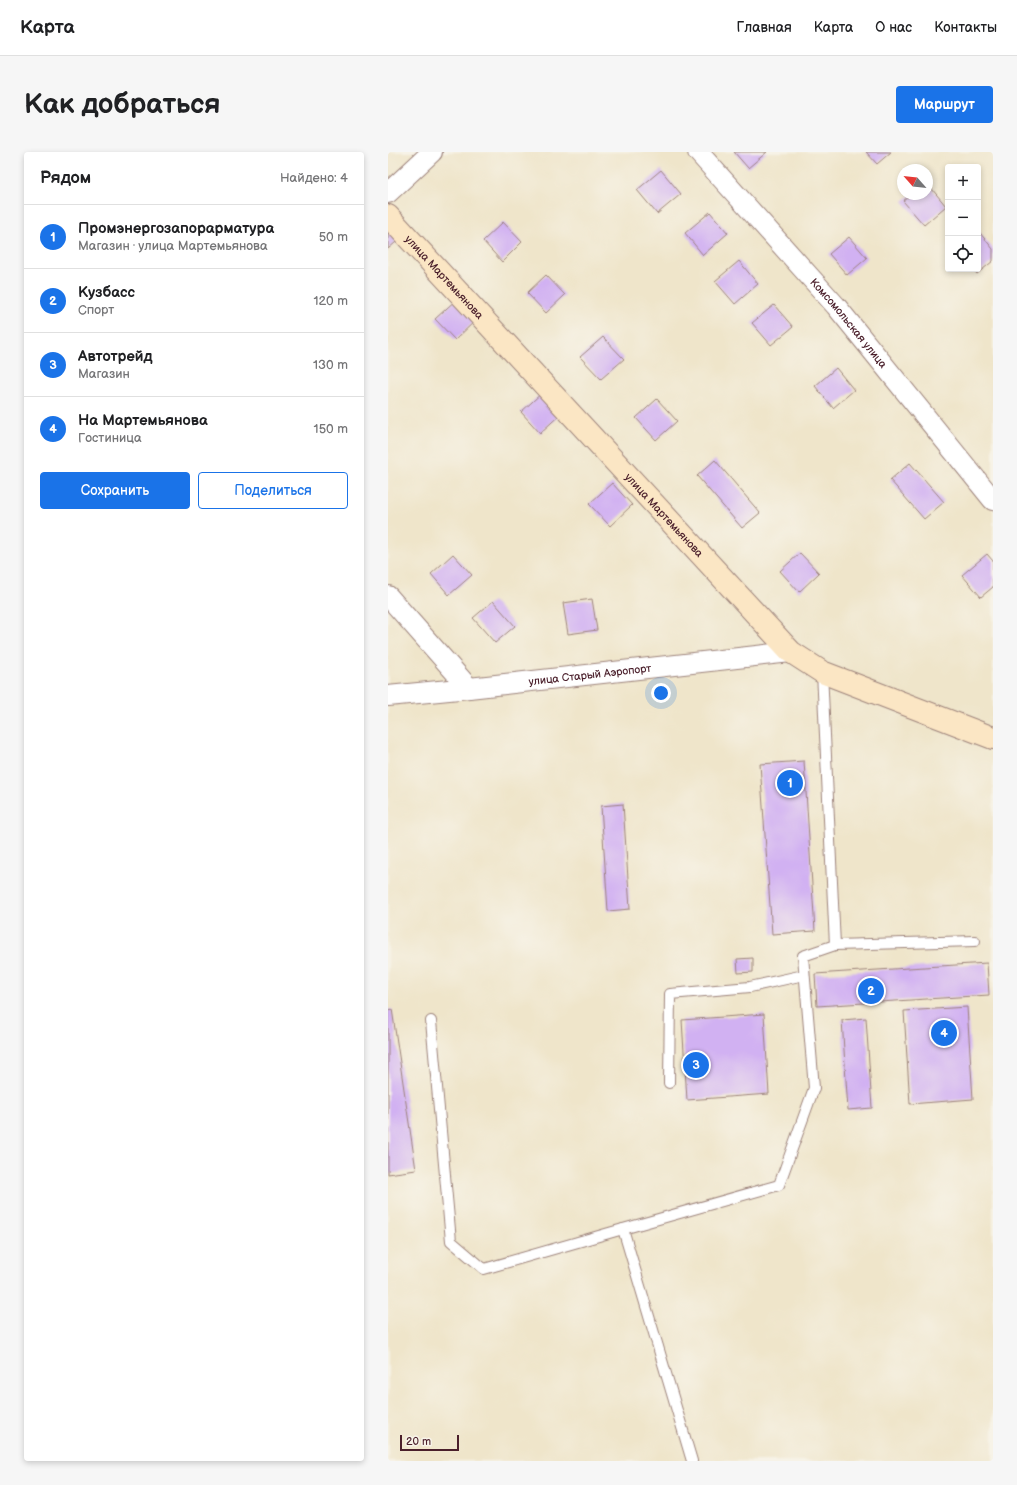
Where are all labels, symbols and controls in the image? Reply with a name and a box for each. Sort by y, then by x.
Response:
text: Карта [20,16,74,39]
text: Главная [737,19,792,36]
text: Карта [814,19,853,36]
text: О нас [875,19,912,36]
text: Контакты [934,19,997,36]
button: Маршрут [896,86,993,123]
text: Как добраться [24,88,221,121]
north arrow [897,164,933,200]
map controls [945,164,981,272]
button: + [945,164,981,200]
text: Рядом [40,168,91,188]
text: Найдено: 4 [280,170,348,186]
button: − [945,200,981,236]
text: Промэнергозапорарматура [78,219,274,238]
text: 1 [50,229,56,245]
text: 50 m [319,229,348,245]
street label: улица Мартемьянова [402,233,486,322]
button: locate [945,236,981,272]
text: Магазин · улица Мартемьянова [78,238,268,254]
street label: Комсомольская улица [807,276,890,371]
text: Кузбасс [78,283,135,302]
text: 2 [49,293,57,309]
text: 120 m [313,293,348,309]
text: Спорт [78,302,114,318]
text: Автотрейд [78,347,152,366]
text: 3 [49,357,57,373]
text: 130 m [313,357,348,373]
text: Магазин [78,366,130,382]
text: На Мартемьянова [78,411,208,430]
text: 4 [49,421,57,437]
text: 150 m [314,421,348,437]
text: Гостиница [78,430,142,446]
street label: улица Мартемьянова [622,471,706,560]
button: Сохранить [40,472,190,509]
button: Поделиться [198,472,348,509]
street label: улица Старый Аэропорт [528,662,652,688]
your location [651,683,671,703]
pin: 1 [777,768,803,798]
pin: 2 [858,976,884,1006]
pin: 4 [931,1018,957,1048]
pin: 3 [683,1050,709,1080]
scale bar [400,1433,459,1452]
text: 20 m [406,1435,431,1448]

